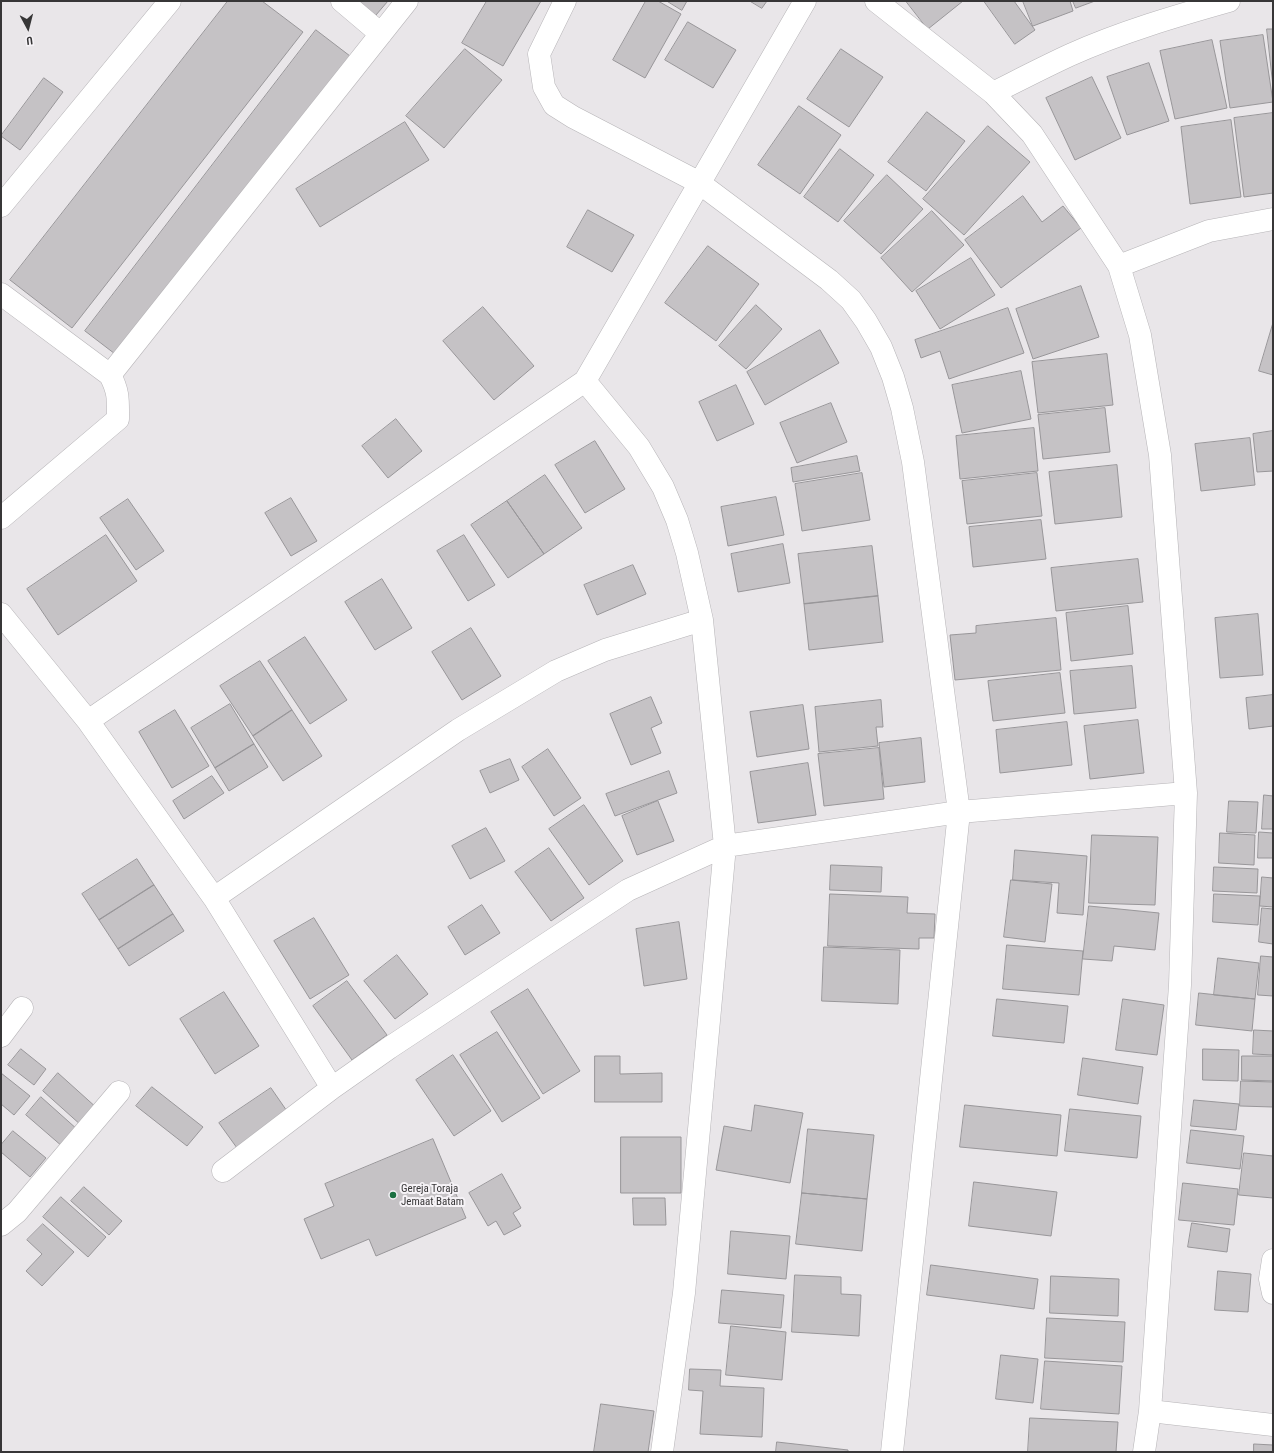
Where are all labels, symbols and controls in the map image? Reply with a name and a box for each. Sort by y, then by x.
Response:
north arrow [8,8,48,48]
text: U [26,34,33,47]
place label: Gereja Toraja Jemaat Batam [401,1182,464,1208]
marker: Gereja Toraja Jemaat Batam [388,1190,398,1200]

